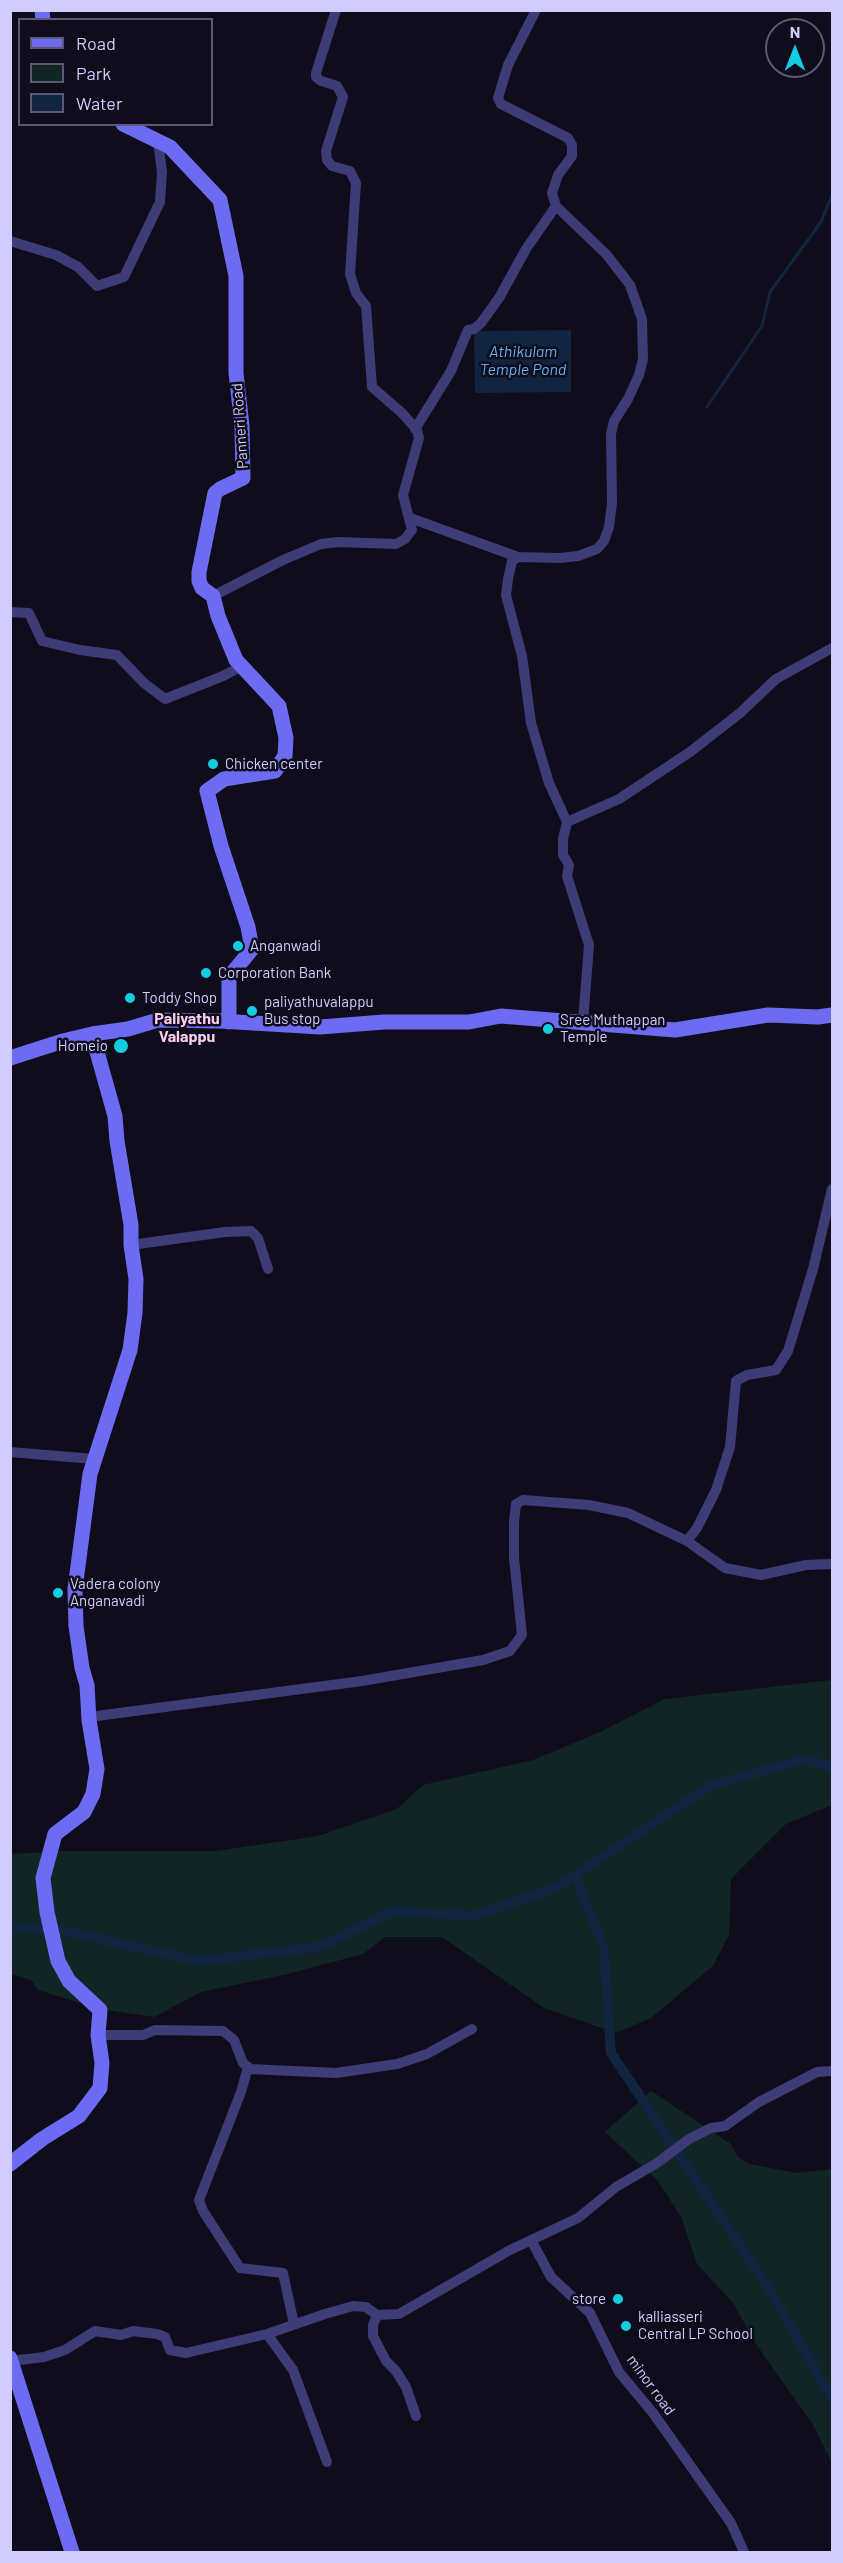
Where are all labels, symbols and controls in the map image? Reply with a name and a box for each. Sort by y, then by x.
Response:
legend [18,18,213,126]
north arrow [765,18,825,78]
text: N [790,22,800,41]
text: Road [76,32,116,54]
text: Park [76,62,111,84]
text: Water [76,92,123,114]
water label: Athikulam Temple Pond [480,342,566,380]
street label: Panneri Road [228,382,252,470]
place label: Chicken center [225,755,323,773]
marker: Chicken center [206,757,220,771]
place label: Anganwadi [250,937,321,955]
marker: Anganwadi [231,939,245,953]
place label: Corporation Bank [218,964,331,982]
marker: Corporation Bank [199,966,213,980]
place label: Toddy Shop [142,989,217,1007]
marker: Toddy Shop [123,991,137,1005]
place label: paliyathuvalappu Bus stop [264,993,373,1028]
marker: paliyathuvalappu Bus stop [245,1004,259,1018]
district label: Paliyathu Valappu [154,1009,220,1047]
place label: Sree Muthappan Temple [560,1011,665,1046]
marker: Sree Muthappan Temple [541,1022,555,1036]
place label: Homeio [58,1037,108,1055]
marker: Homeio [112,1037,130,1055]
place label: Vadera colony Anganavadi [70,1575,160,1610]
marker: Vadera colony Anganavadi [51,1586,65,1600]
place label: store [572,2290,606,2308]
marker: store [611,2292,625,2306]
place label: kalliasseri Central LP School [638,2308,753,2343]
marker: kalliasseri Central LP School [619,2319,633,2333]
street label: minor road [623,2351,679,2419]

